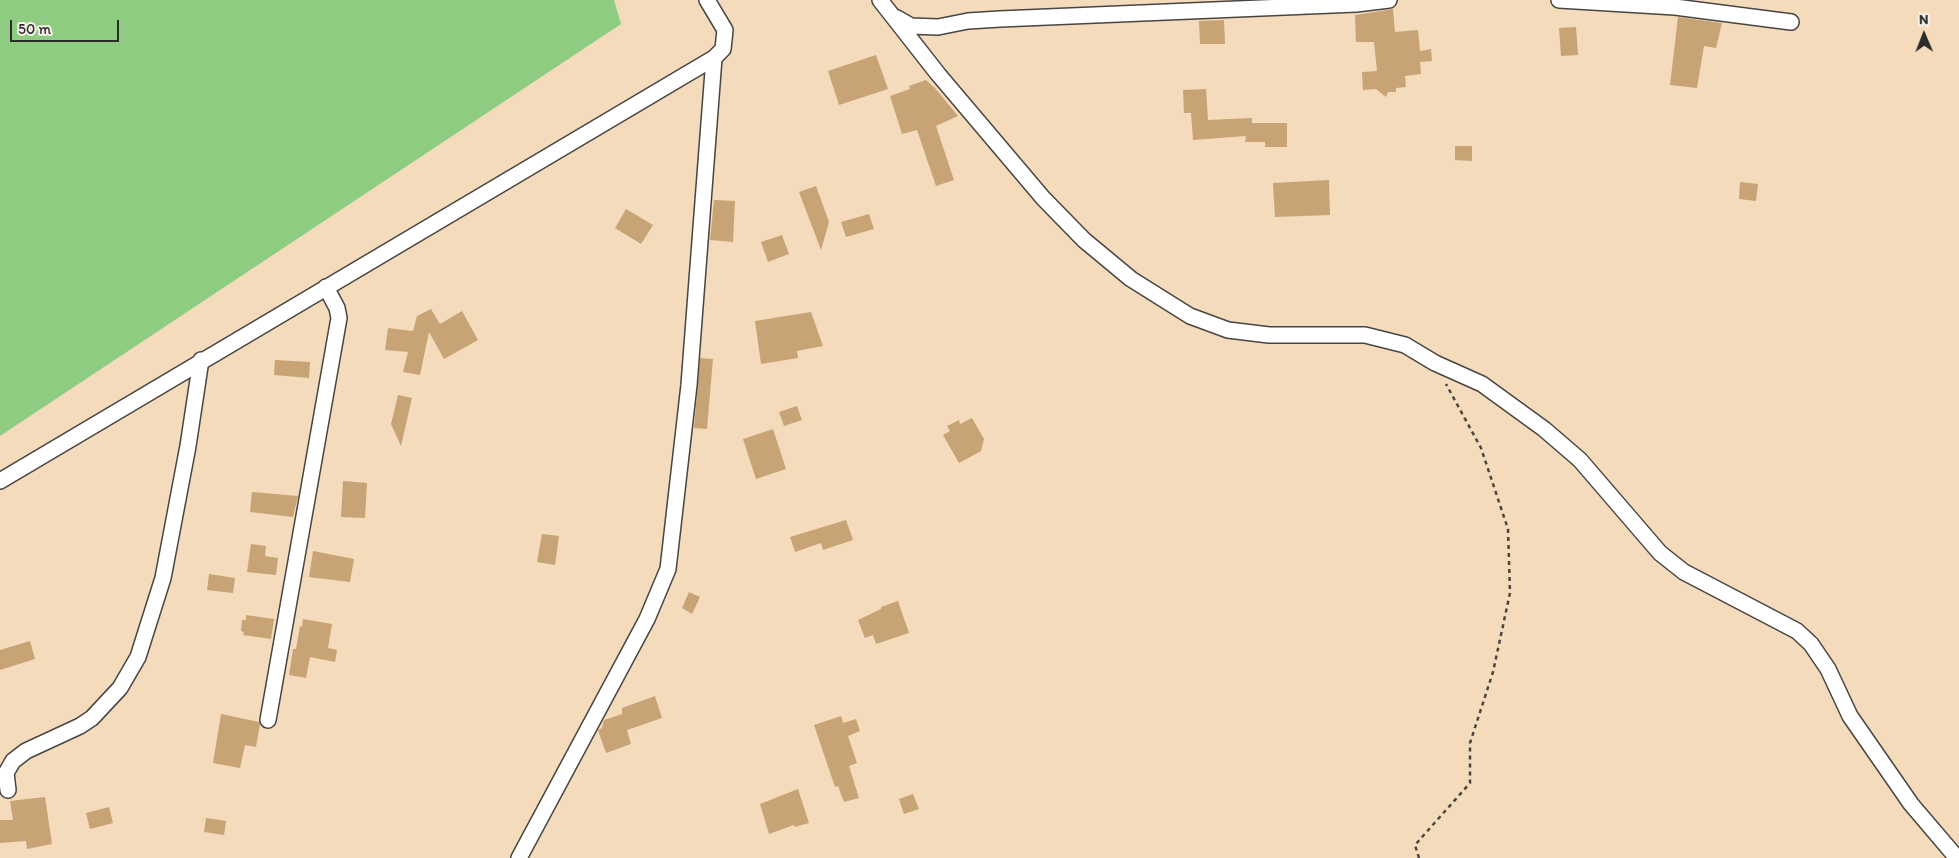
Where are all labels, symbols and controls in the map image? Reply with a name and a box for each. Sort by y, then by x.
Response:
scale bar [12,10,121,42]
north arrow [1899,10,1949,60]
text: N [1919,11,1929,28]
text: 50 m [18,20,51,38]

